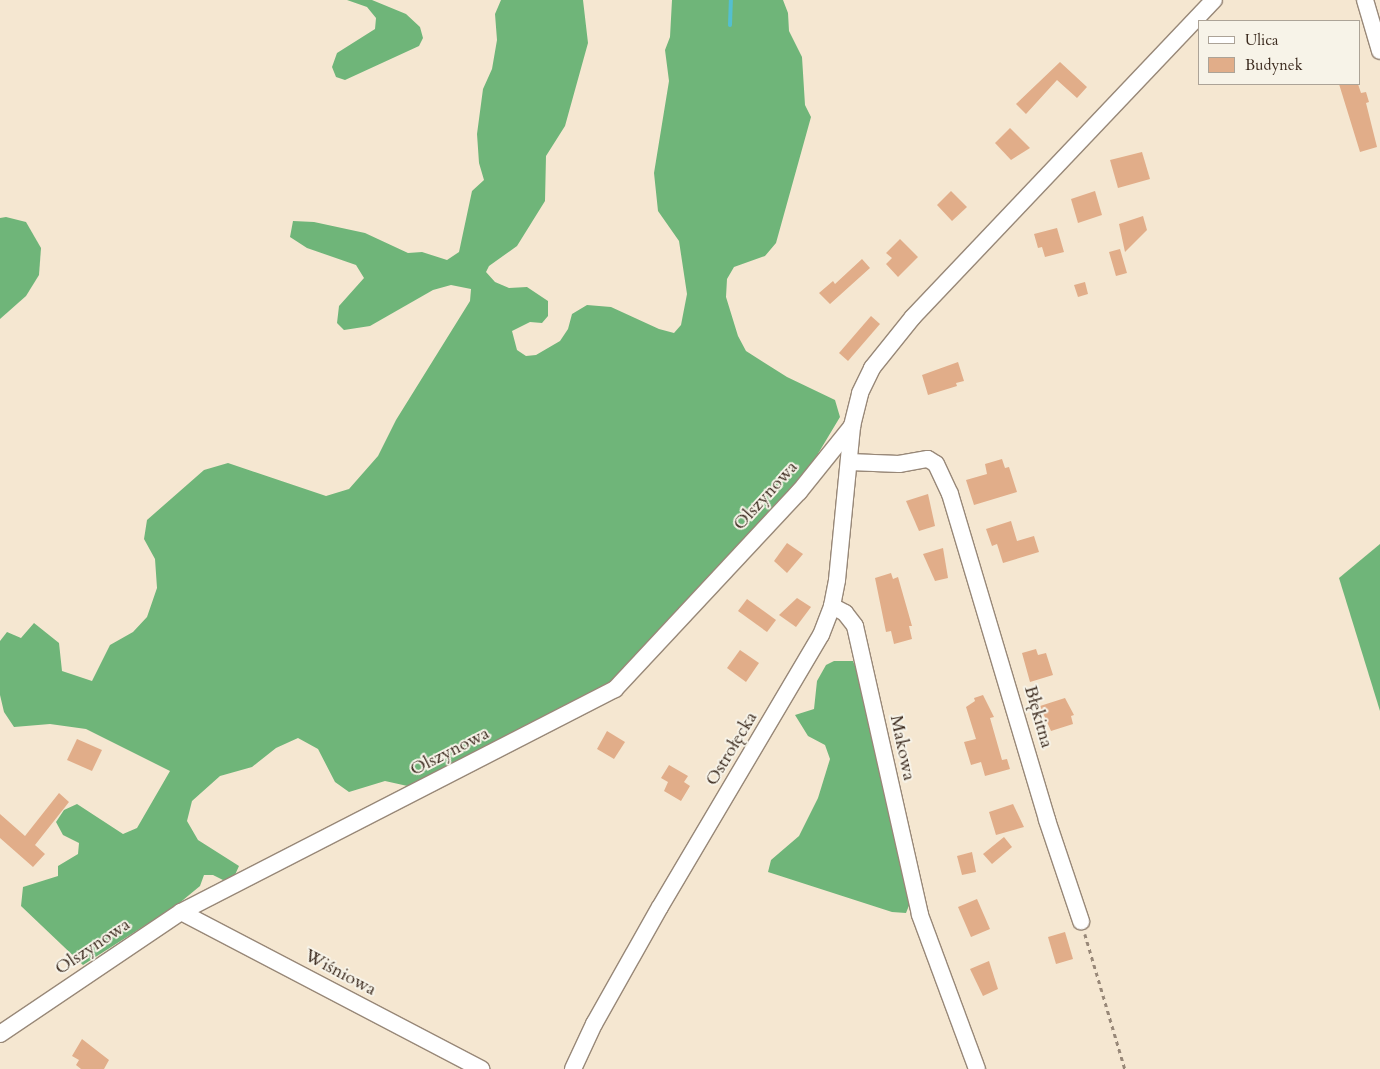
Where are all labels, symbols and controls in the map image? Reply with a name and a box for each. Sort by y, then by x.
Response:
legend [1198,20,1360,85]
text: Ulica [1245,30,1279,50]
text: Budynek [1245,55,1303,75]
street label: Olszynowa [729,457,803,535]
street label: Błękitna [1019,683,1057,751]
street label: Ostrołęcka [702,708,762,790]
street label: Makowa [885,713,919,783]
street label: Olszynowa [407,723,493,781]
street label: Olszynowa [51,914,135,980]
street label: Wiśniowa [300,945,380,1001]

